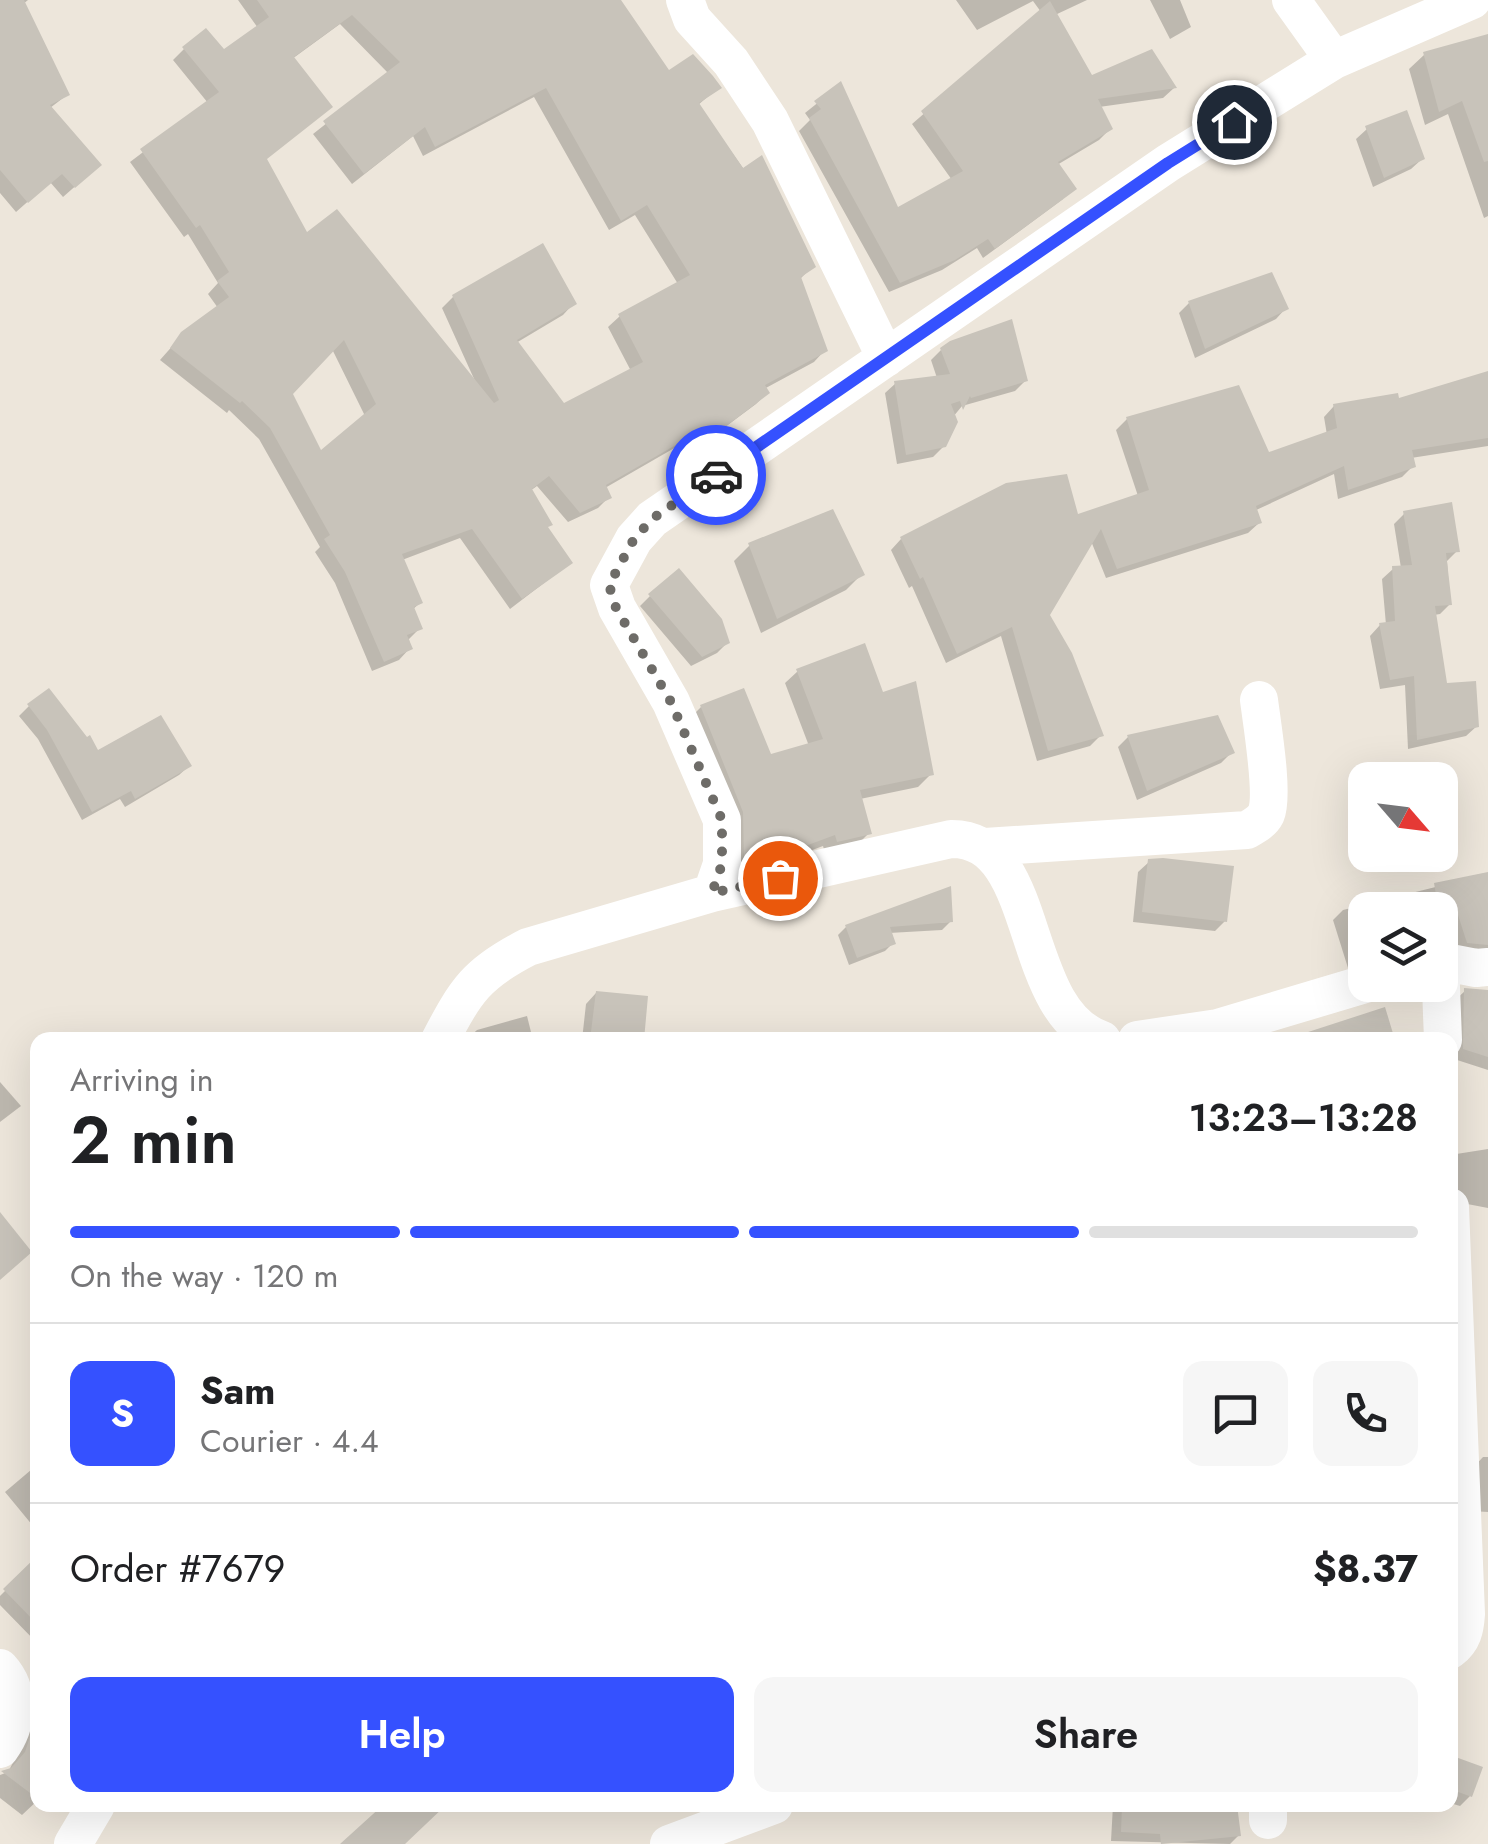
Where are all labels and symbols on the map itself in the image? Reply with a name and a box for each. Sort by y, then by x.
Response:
pin [1192,80,1277,165]
courier [666,425,766,525]
north arrow [1348,762,1458,872]
pin [738,836,823,921]

